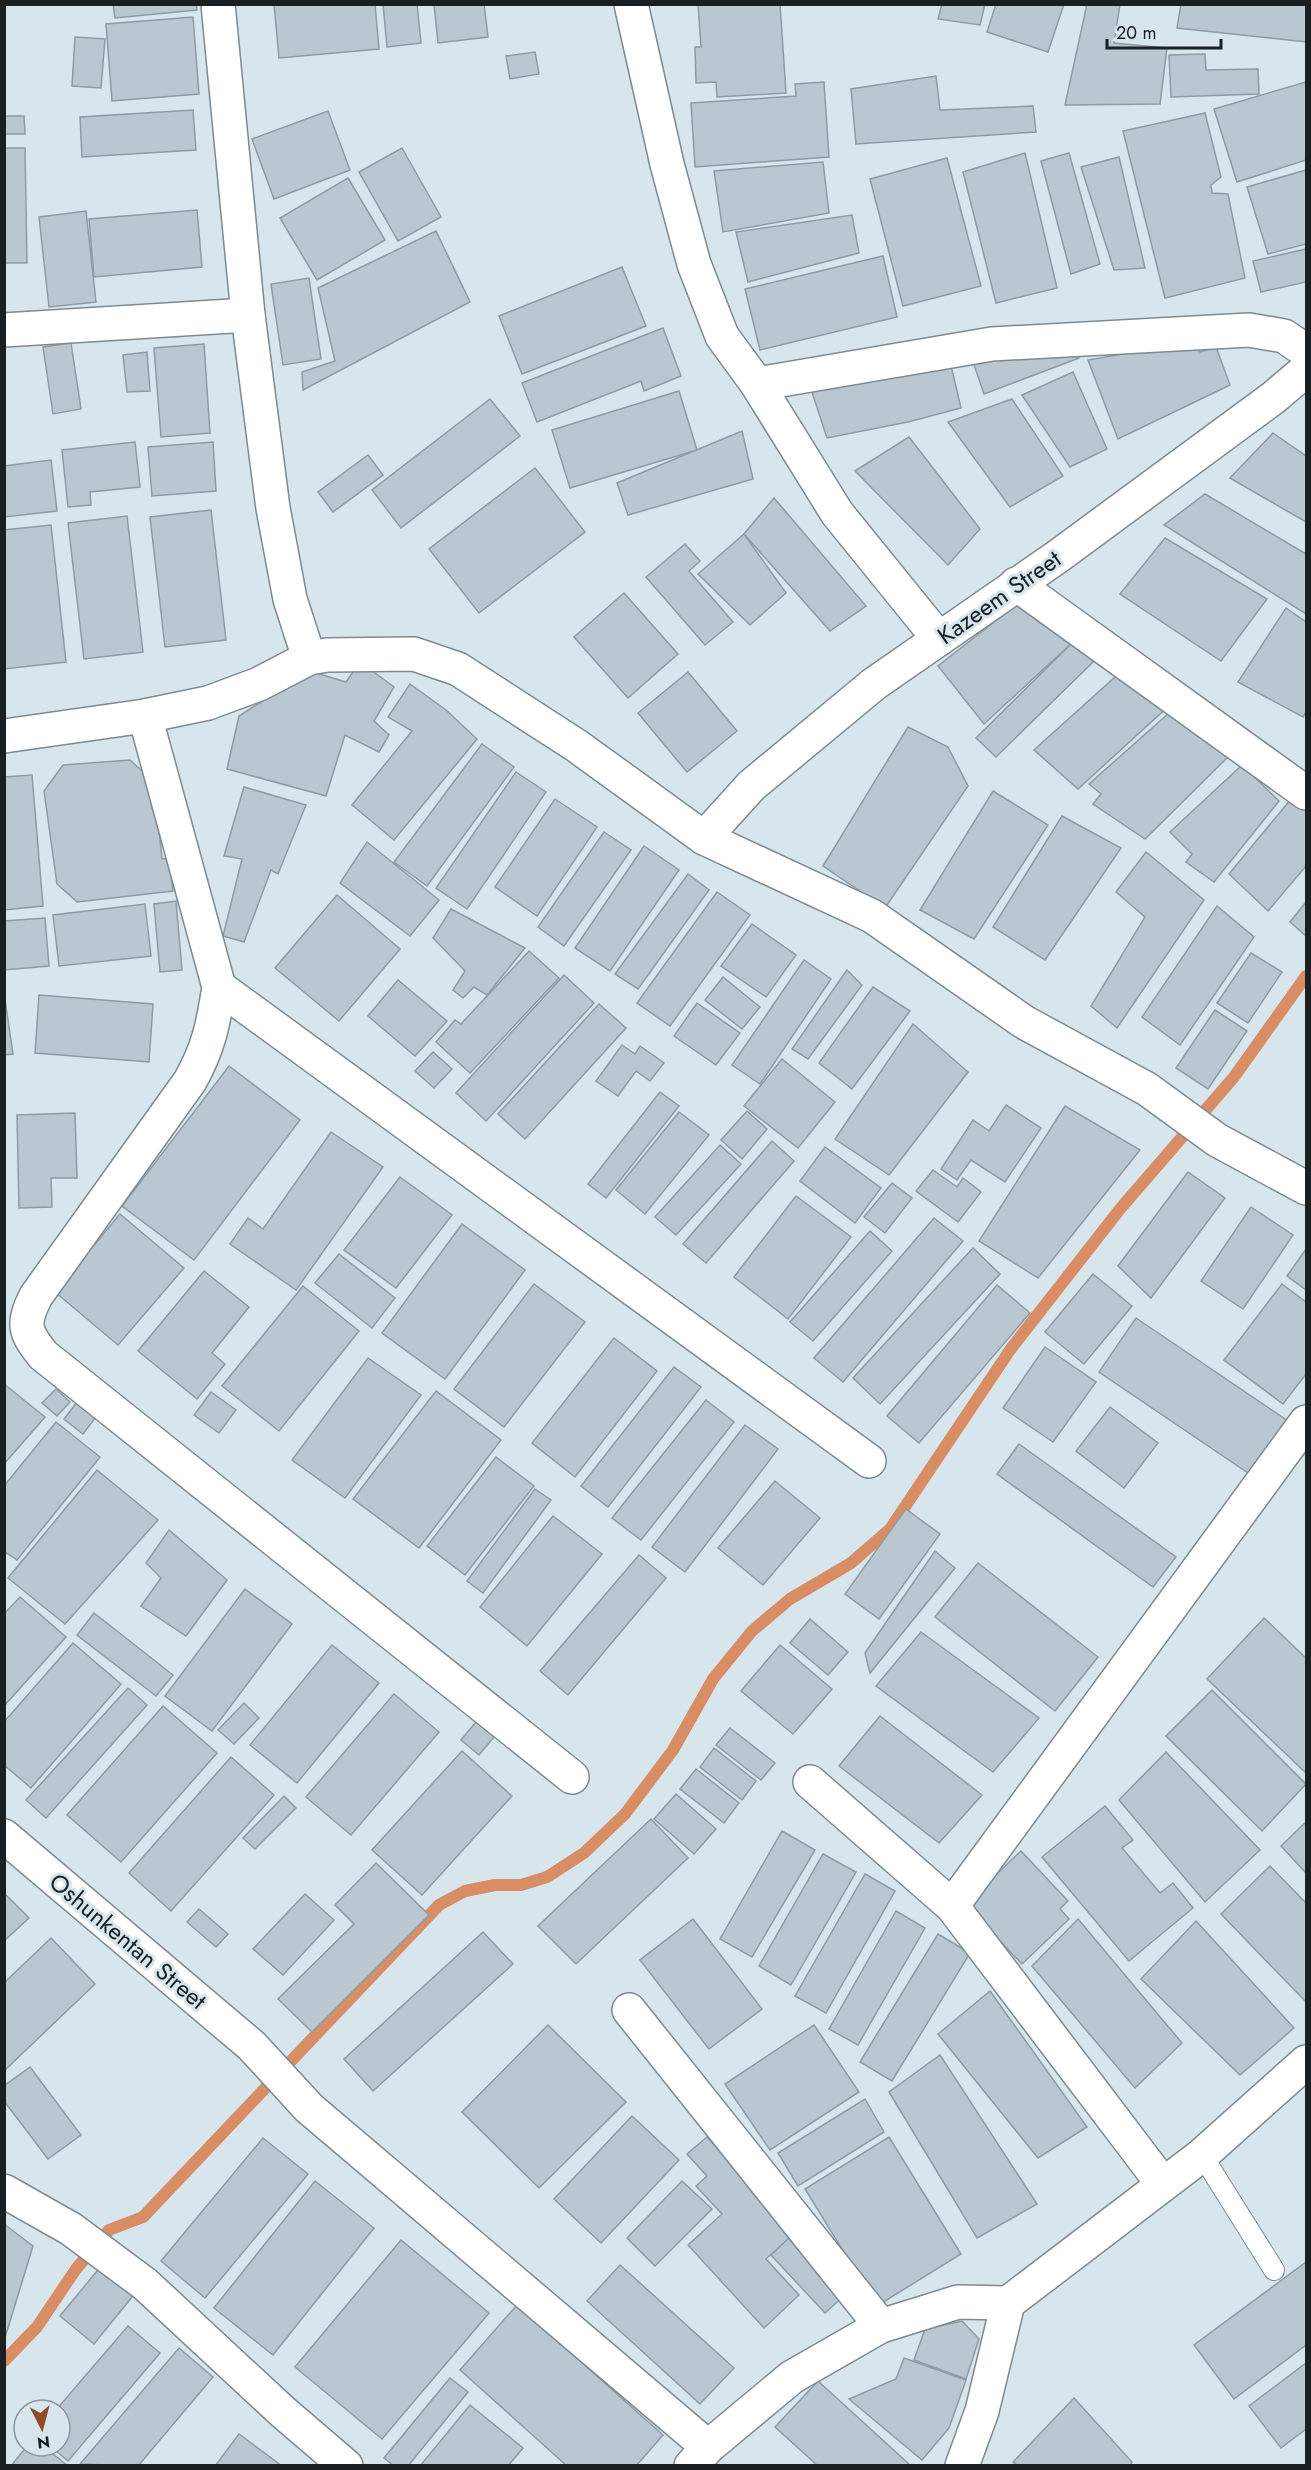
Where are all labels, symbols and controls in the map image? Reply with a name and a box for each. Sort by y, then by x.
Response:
scale bar [1107,12,1221,50]
text: 20 m [1116,20,1156,46]
street label: Kazeem Street [930,541,1068,653]
street label: Oshunkentan Street [42,1865,214,2018]
north arrow [12,2398,72,2458]
text: N [36,2430,51,2455]

